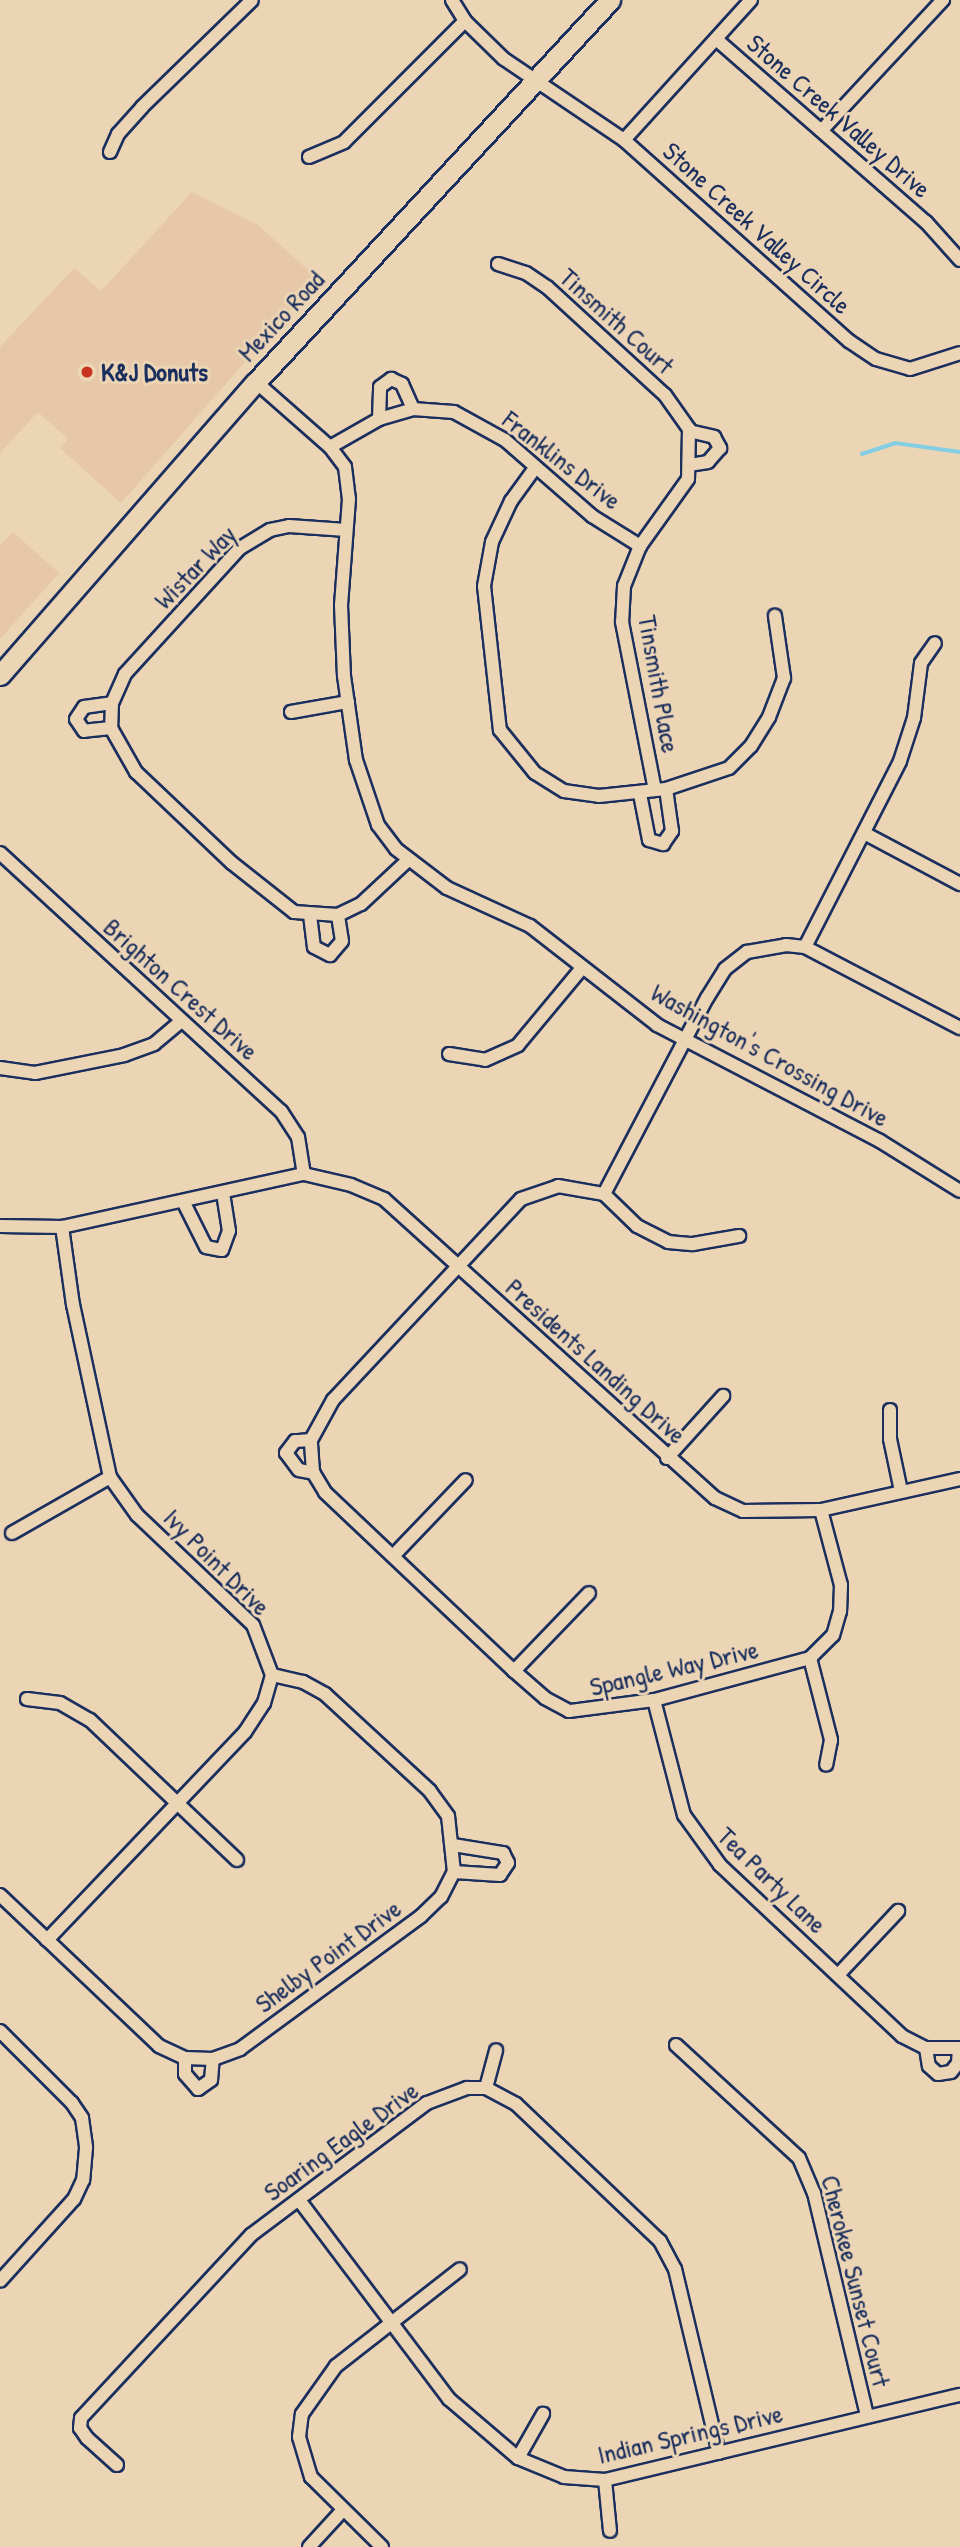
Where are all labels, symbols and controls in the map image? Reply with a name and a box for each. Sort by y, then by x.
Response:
street label: Stone Creek Valley Drive [741,28,937,204]
street label: Stone Creek Valley Circle [657,135,857,321]
street label: Tinsmith Court [553,262,681,380]
street label: Mexico Road [231,264,331,368]
place label: K&J Donuts [101,356,208,388]
marker: K&J Donuts [79,364,95,380]
street label: Franklins Drive [496,404,628,516]
street label: Wistar Way [148,519,242,615]
street label: Tinsmith Place [632,613,686,755]
street label: Brighton Crest Drive [97,911,265,1067]
street label: Washington's Crossing Drive [646,977,894,1133]
street label: Presidents Landing Drive [499,1272,693,1450]
street label: Ivy Point Drive [157,1502,277,1622]
street label: Spangle Way Drive [587,1633,761,1703]
street label: Tea Party Lane [711,1820,833,1940]
street label: Shelby Point Drive [249,1893,407,2019]
street label: Soaring Eagle Drive [258,2075,424,2207]
street label: Cherokee Sunset Court [815,2172,897,2390]
street label: Indian Springs Drive [594,2398,786,2470]

